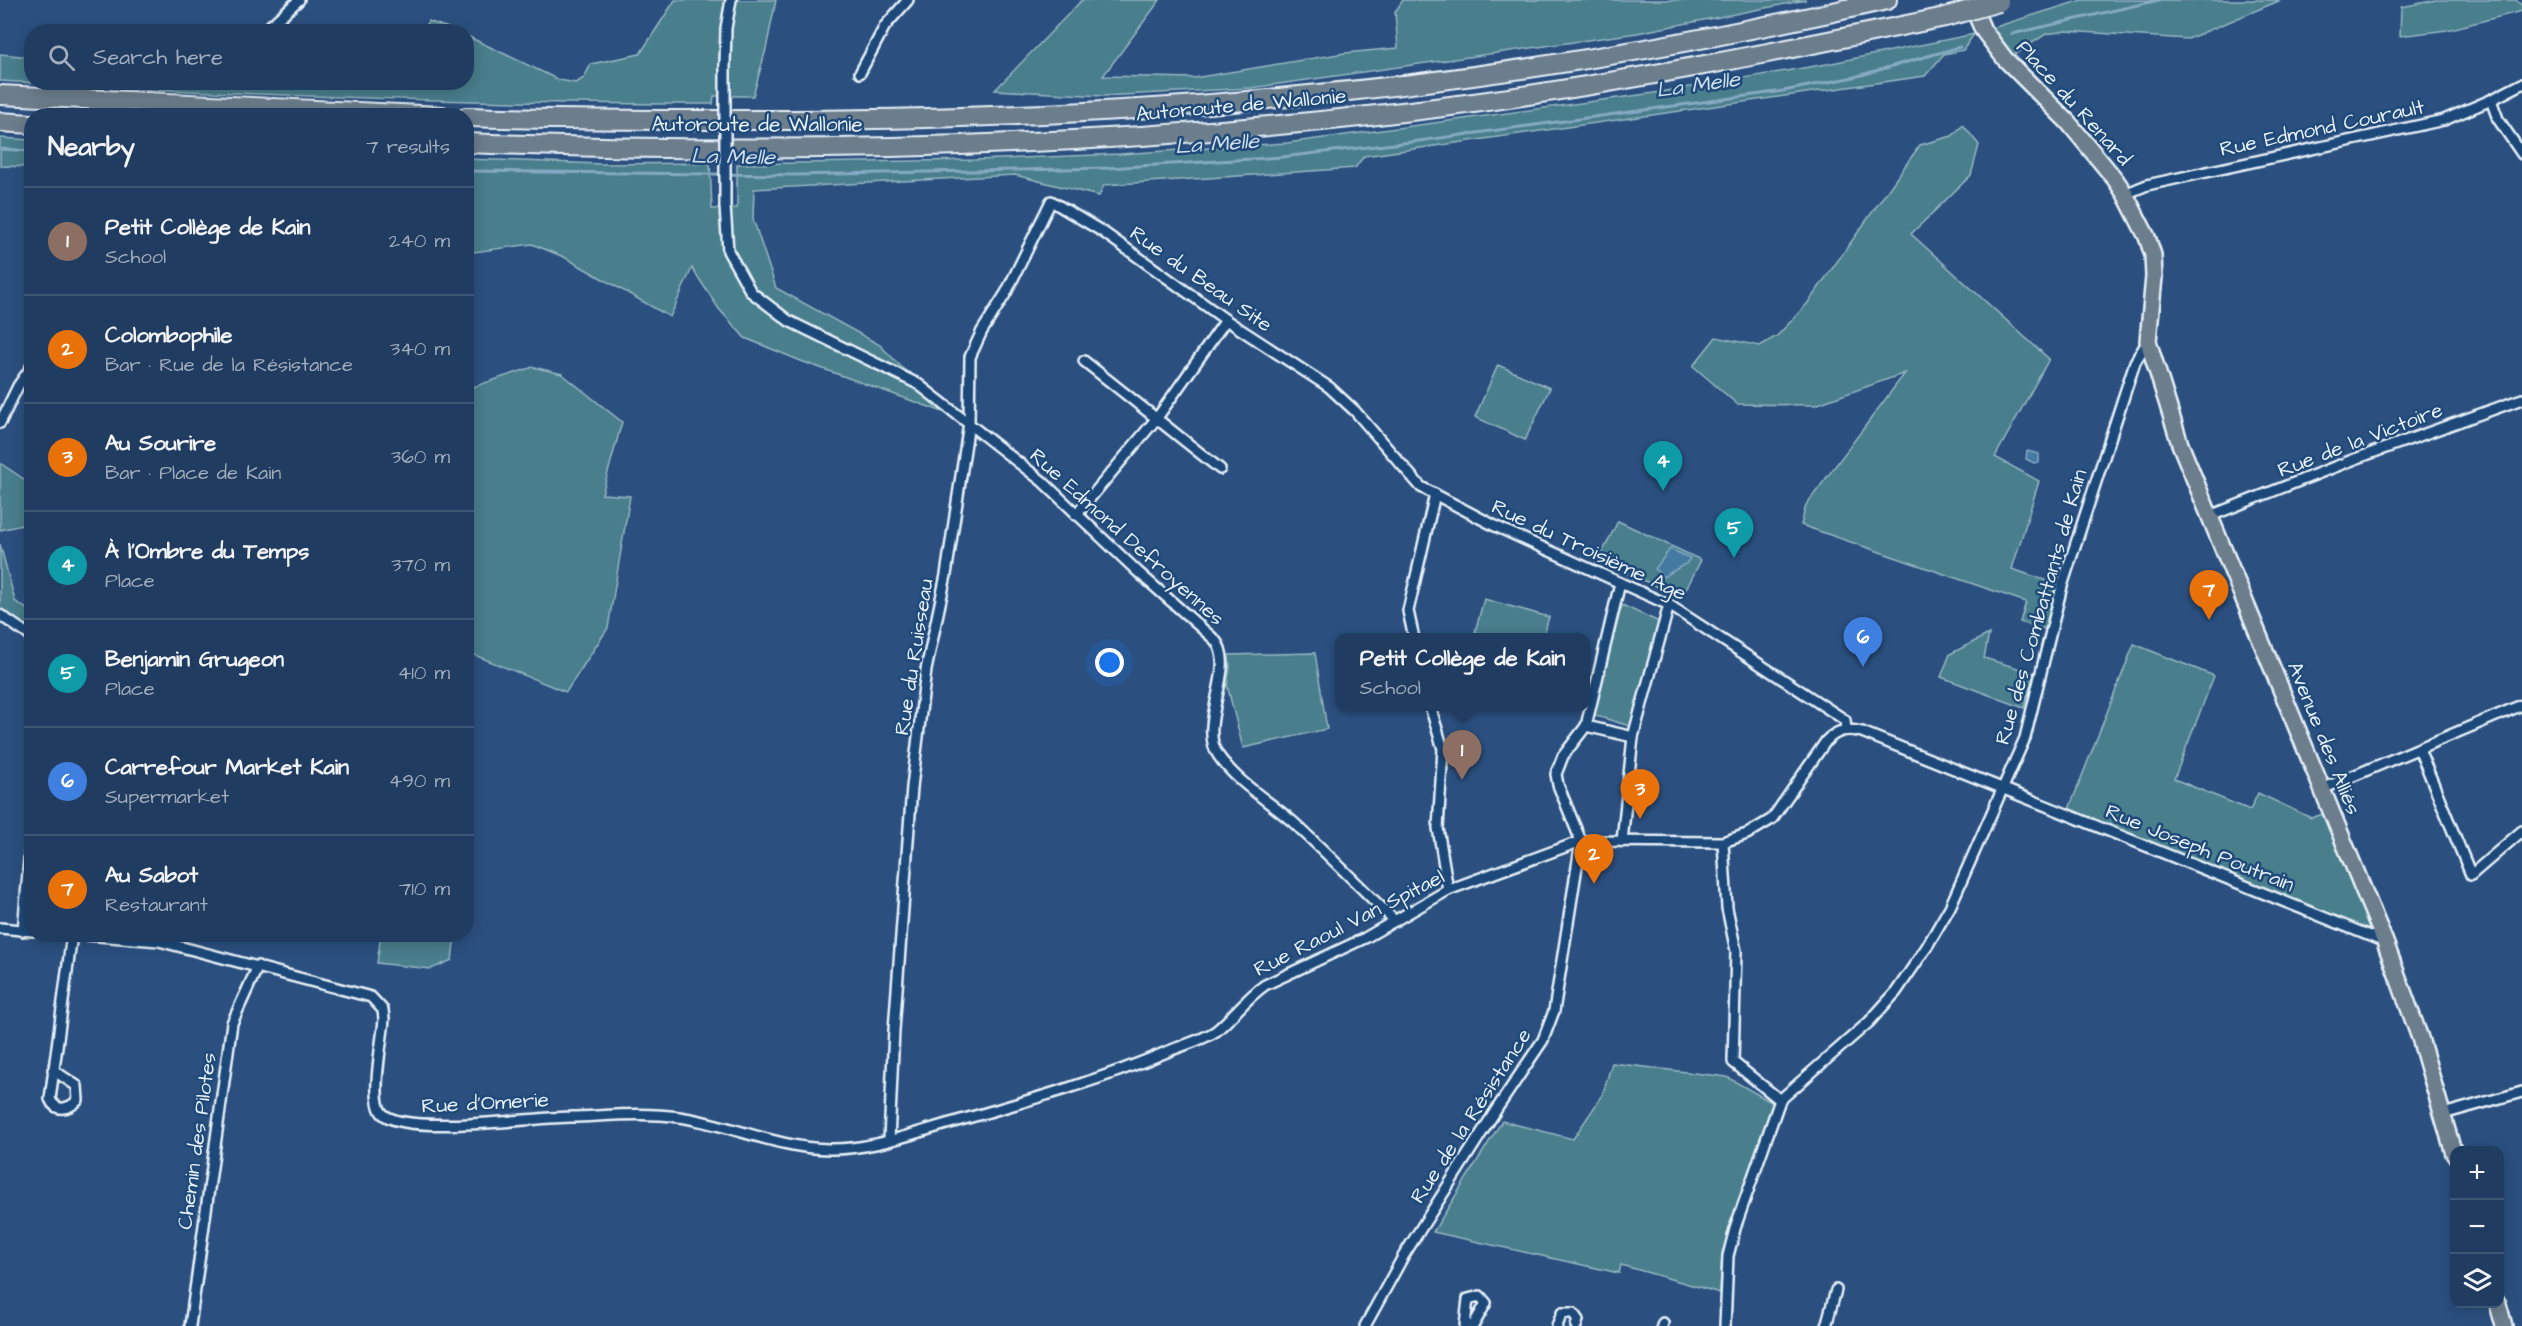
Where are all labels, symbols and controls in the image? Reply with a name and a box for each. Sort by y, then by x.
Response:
search box [24,24,474,90]
street label: Place du Renard [2010,34,2139,172]
icon: search [45,41,78,74]
text: Search here [93,42,223,73]
water label: La Melle [1654,64,1743,106]
street label: Autoroute de Wallonie [1135,81,1347,129]
street label: Rue Edmond Courault [2217,92,2427,164]
street label: Autoroute de Wallonie [651,110,863,139]
water label: La Melle [1174,126,1261,162]
text: Nearby [48,129,135,165]
text: 7 results [366,133,450,161]
water label: La Melle [691,141,776,173]
text: Petit Collège de Kain [105,212,311,243]
street label: Rue du Beau Site [1124,219,1278,339]
text: 1 [66,227,69,255]
text: 240 m [389,227,450,255]
text: School [105,243,166,271]
text: Colombophile [105,320,232,351]
text: 2 [62,335,73,363]
text: 340 m [390,335,450,363]
text: Bar · Rue de la Résistance [105,351,353,379]
street label: Rue de la Victoire [2273,395,2447,485]
text: Au Sourire [105,428,216,459]
street label: Rue Edmond Defroyennes [1022,442,1231,634]
pin: 4 [1644,442,1682,491]
text: 3 [62,443,73,471]
text: 360 m [391,443,450,471]
text: Bar · Place de Kain [105,459,281,487]
street label: Rue des Combattants de Kain [1988,466,2094,748]
street label: Rue du Troisième Age [1486,492,1691,610]
pin: 5 [1714,508,1754,558]
text: À l'Ombre du Temps [105,536,309,567]
text: 4 [61,551,74,579]
text: 370 m [391,551,450,579]
text: Place [105,567,155,595]
pin: 7 [2190,570,2228,620]
street label: Rue du Ruisseau [887,576,941,737]
pin: 6 [1844,618,1882,667]
popup [1335,633,1590,711]
text: Petit Collège de Kain [1360,643,1565,674]
text: Benjamin Grugeon [105,644,284,675]
your location [1095,648,1124,677]
street label: Avenue des Alliés [2280,657,2368,819]
text: 5 [60,659,75,687]
text: 410 m [398,659,450,687]
text: School [1360,674,1421,702]
text: Place [105,675,155,703]
pin: 1 [1442,730,1482,780]
text: Carrefour Market Kain [105,752,349,783]
text: 6 [61,767,74,795]
text: 490 m [389,767,450,795]
pin: 3 [1620,770,1660,819]
text: Supermarket [105,783,229,811]
street label: Rue Joseph Poutrain [2101,797,2299,900]
pin: 2 [1574,834,1614,884]
text: Au Sabot [105,860,198,891]
street label: Rue Raoul Van Spitael [1249,862,1450,985]
text: 7 [61,875,74,903]
text: 710 m [399,875,450,903]
text: Restaurant [105,891,208,919]
street label: Rue de la Résistance [1403,1023,1539,1209]
street label: Chemin des Pilotes [170,1051,224,1231]
street label: Rue d'Omerie [421,1085,549,1121]
map controls [2450,1146,2504,1308]
button: + [2450,1146,2504,1200]
button: − [2450,1200,2504,1254]
button: layers [2450,1254,2504,1308]

